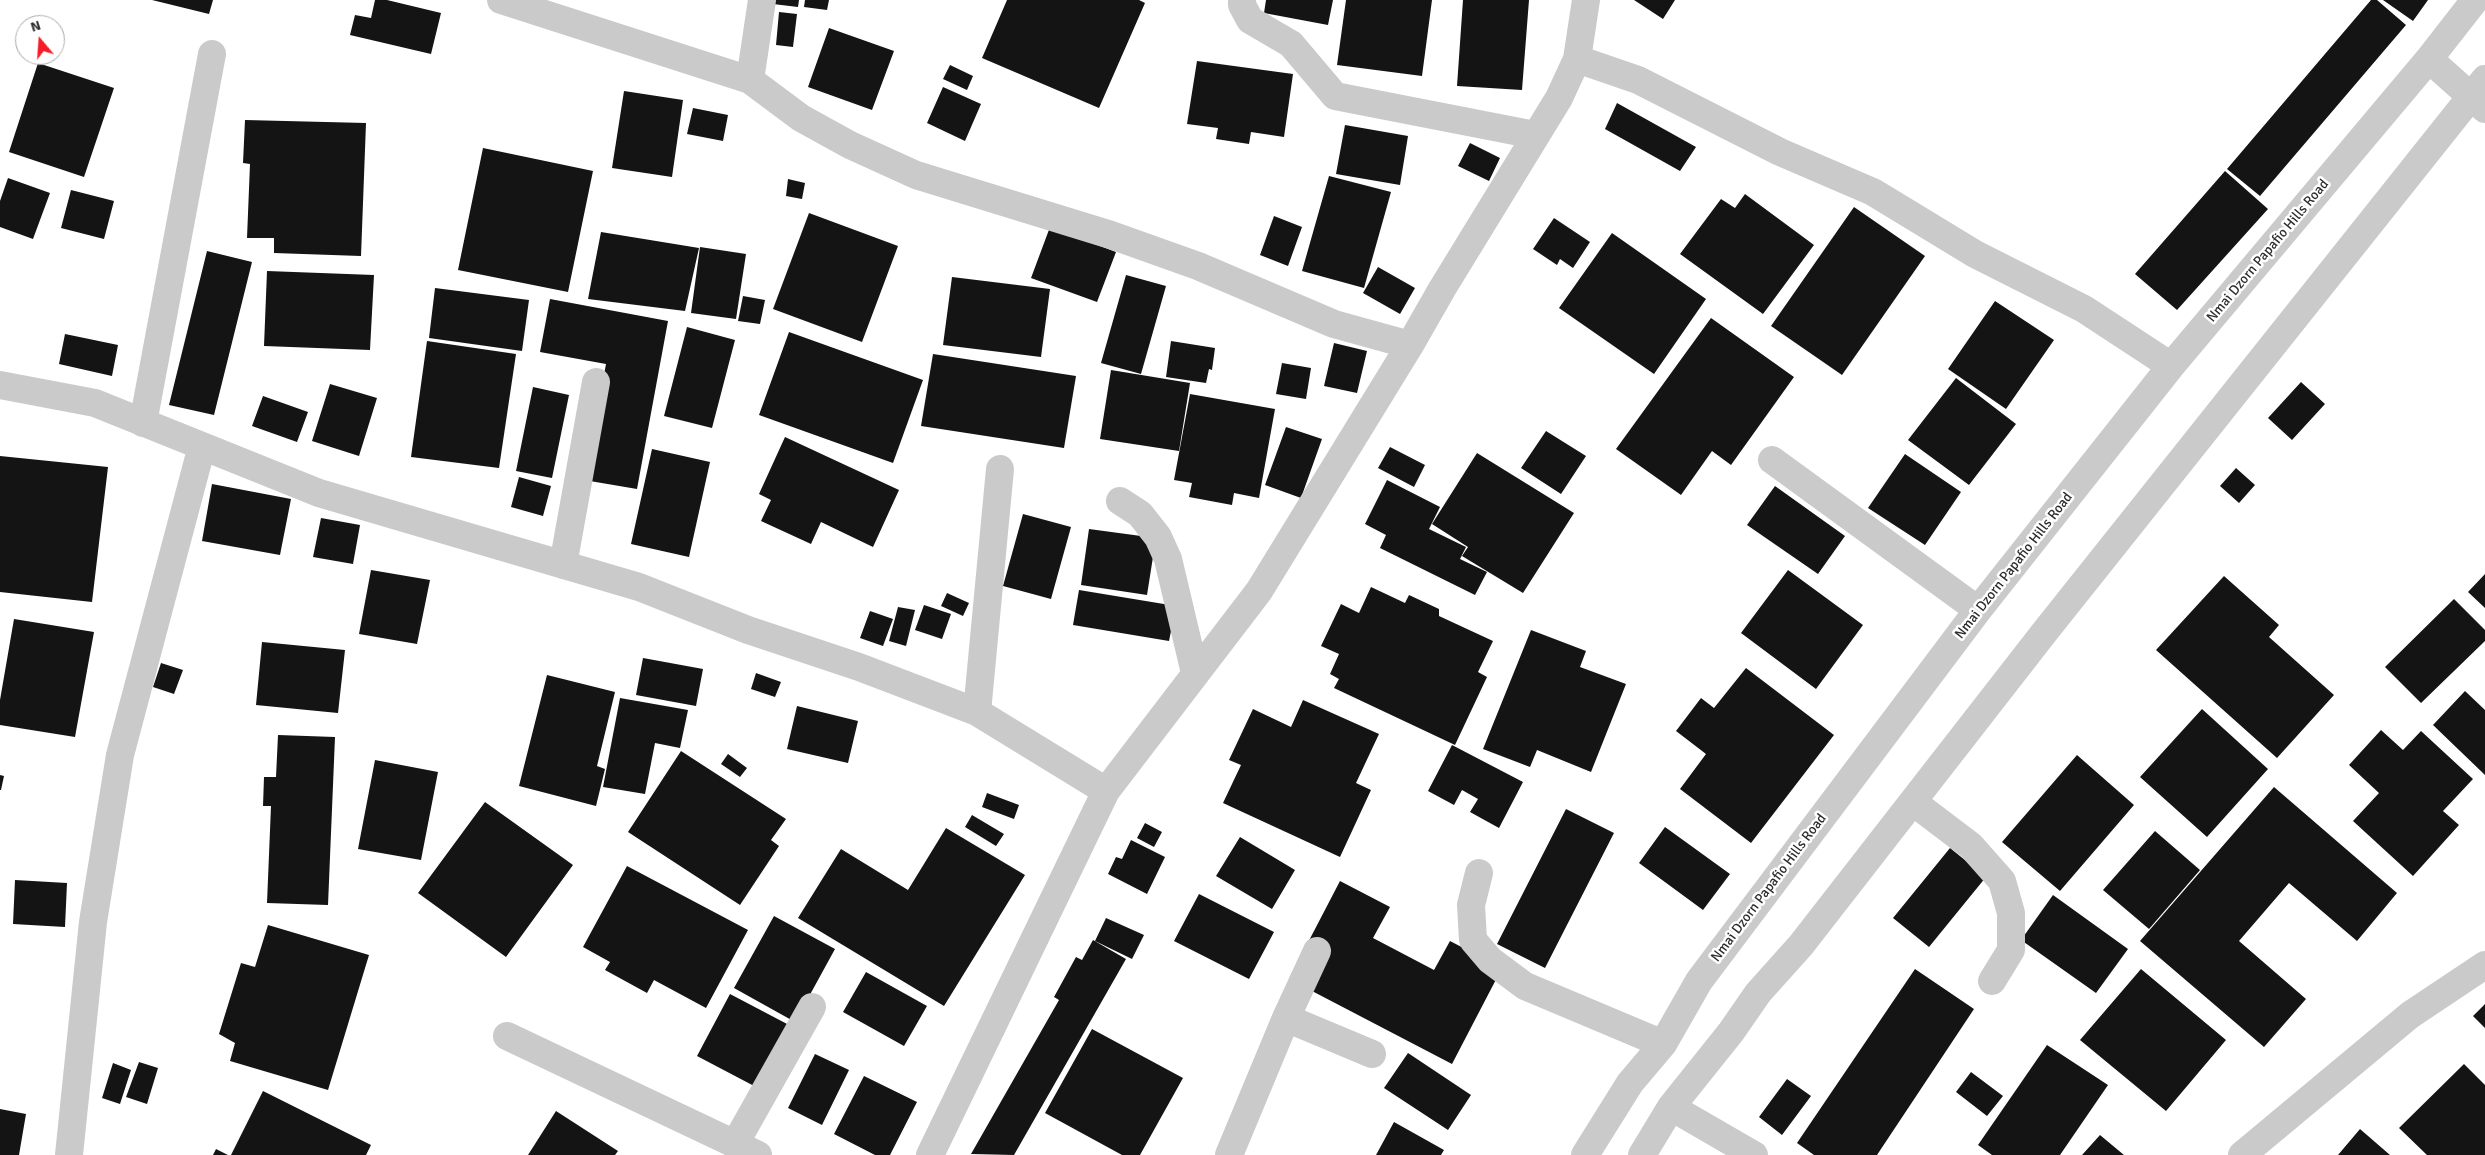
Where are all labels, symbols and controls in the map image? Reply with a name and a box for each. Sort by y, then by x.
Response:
north arrow [15,15,65,65]
text: N [28,17,43,36]
street label: Nmai Dzorn Papafio Hills Road [2203,176,2333,326]
street label: Nmai Dzorn Papafio Hills Road [1952,490,2076,642]
street label: Nmai Dzorn Papafio Hills Road [1708,811,1830,965]

